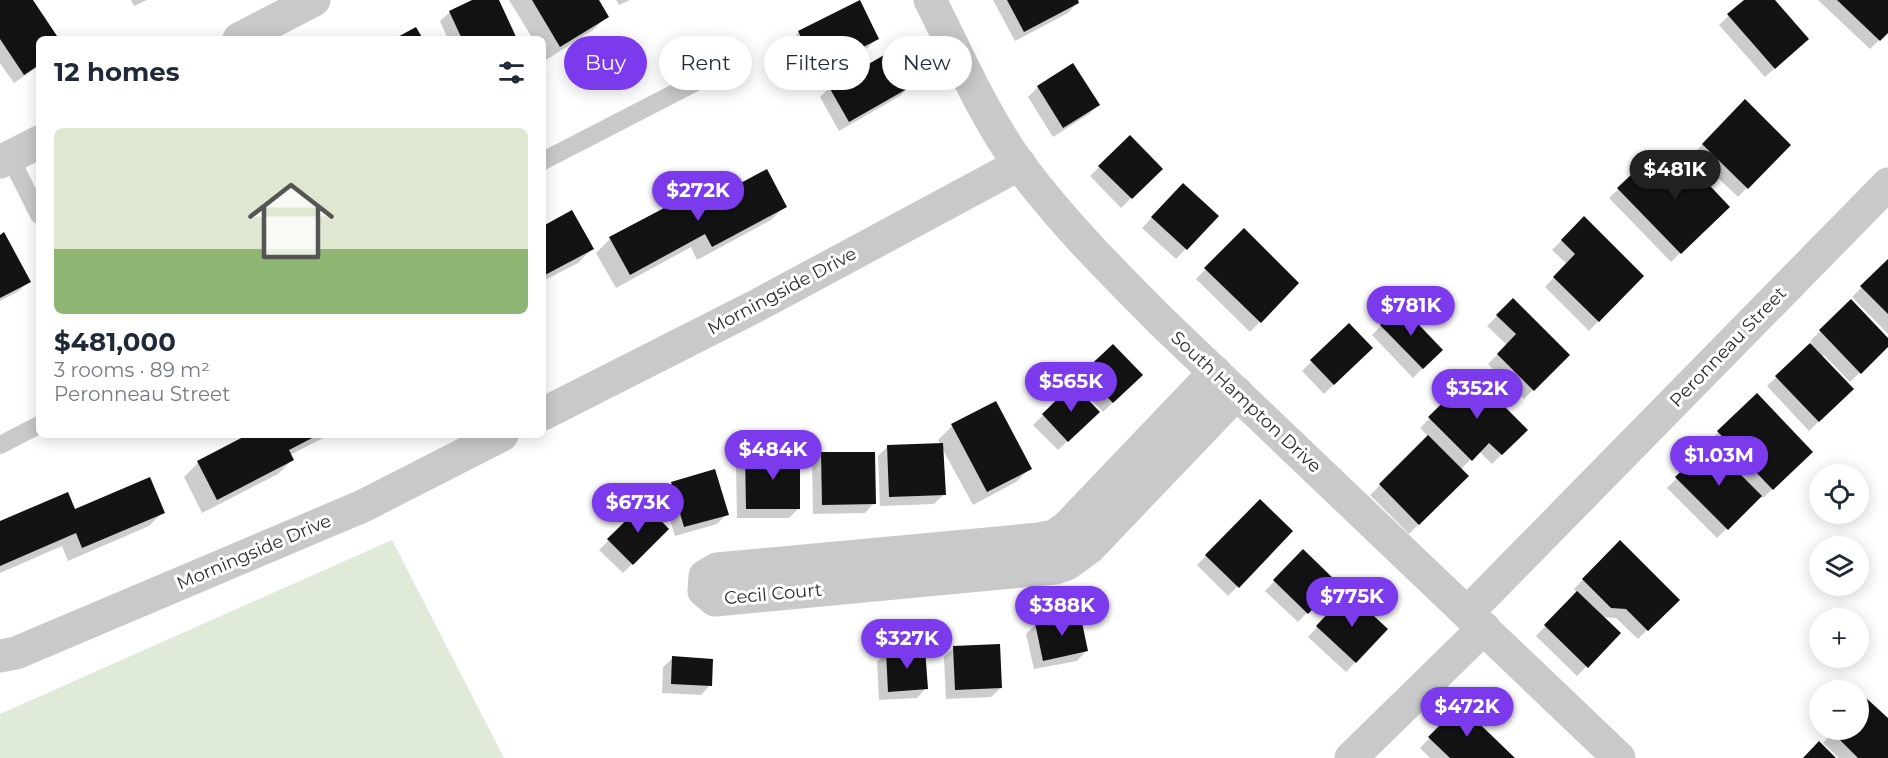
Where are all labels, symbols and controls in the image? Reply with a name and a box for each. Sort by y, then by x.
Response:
chip: Buy [564,36,647,90]
chip: Rent [659,36,752,90]
chip: Filters [764,36,870,90]
chip: New [882,36,972,90]
text: 12 homes [54,56,180,88]
icon: filters [495,56,528,89]
pin: $481K [1633,150,1717,201]
text: $481K [1644,157,1706,181]
icon: home [237,167,345,275]
pin: $272K [656,171,740,222]
text: $272K [666,178,730,202]
street label: Morningside Drive [704,242,860,340]
street label: Peronneau Street [1665,282,1791,412]
pin: $781K [1369,286,1453,337]
text: $781K [1381,293,1441,317]
text: $481,000 [54,326,176,358]
street label: South Hampton Drive [1166,327,1326,477]
text: 3 rooms · 89 m² [54,358,210,382]
pin: $565K [1029,362,1113,413]
text: $565K [1039,369,1103,393]
pin: $352K [1435,369,1519,420]
text: $352K [1446,376,1508,400]
text: Peronneau Street [54,382,230,406]
pin: $484K [731,430,815,481]
pin: $1.03M [1670,436,1768,487]
text: $484K [739,437,807,461]
text: $1.03M [1684,443,1754,467]
map controls [1809,464,1869,740]
button: locate [1809,464,1869,524]
pin: $673K [596,483,680,534]
text: $673K [606,490,670,514]
street label: Morningside Drive [173,509,335,594]
button: layers [1809,536,1869,596]
pin: $775K [1310,577,1394,628]
street label: Cecil Court [723,579,823,609]
text: $775K [1320,584,1384,608]
pin: $388K [1020,586,1104,637]
text: $388K [1029,593,1095,617]
button: + [1809,608,1869,668]
pin: $327K [865,619,949,670]
text: $327K [875,626,939,650]
button: − [1809,680,1869,740]
pin: $472K [1425,687,1509,738]
text: $472K [1435,694,1499,718]

